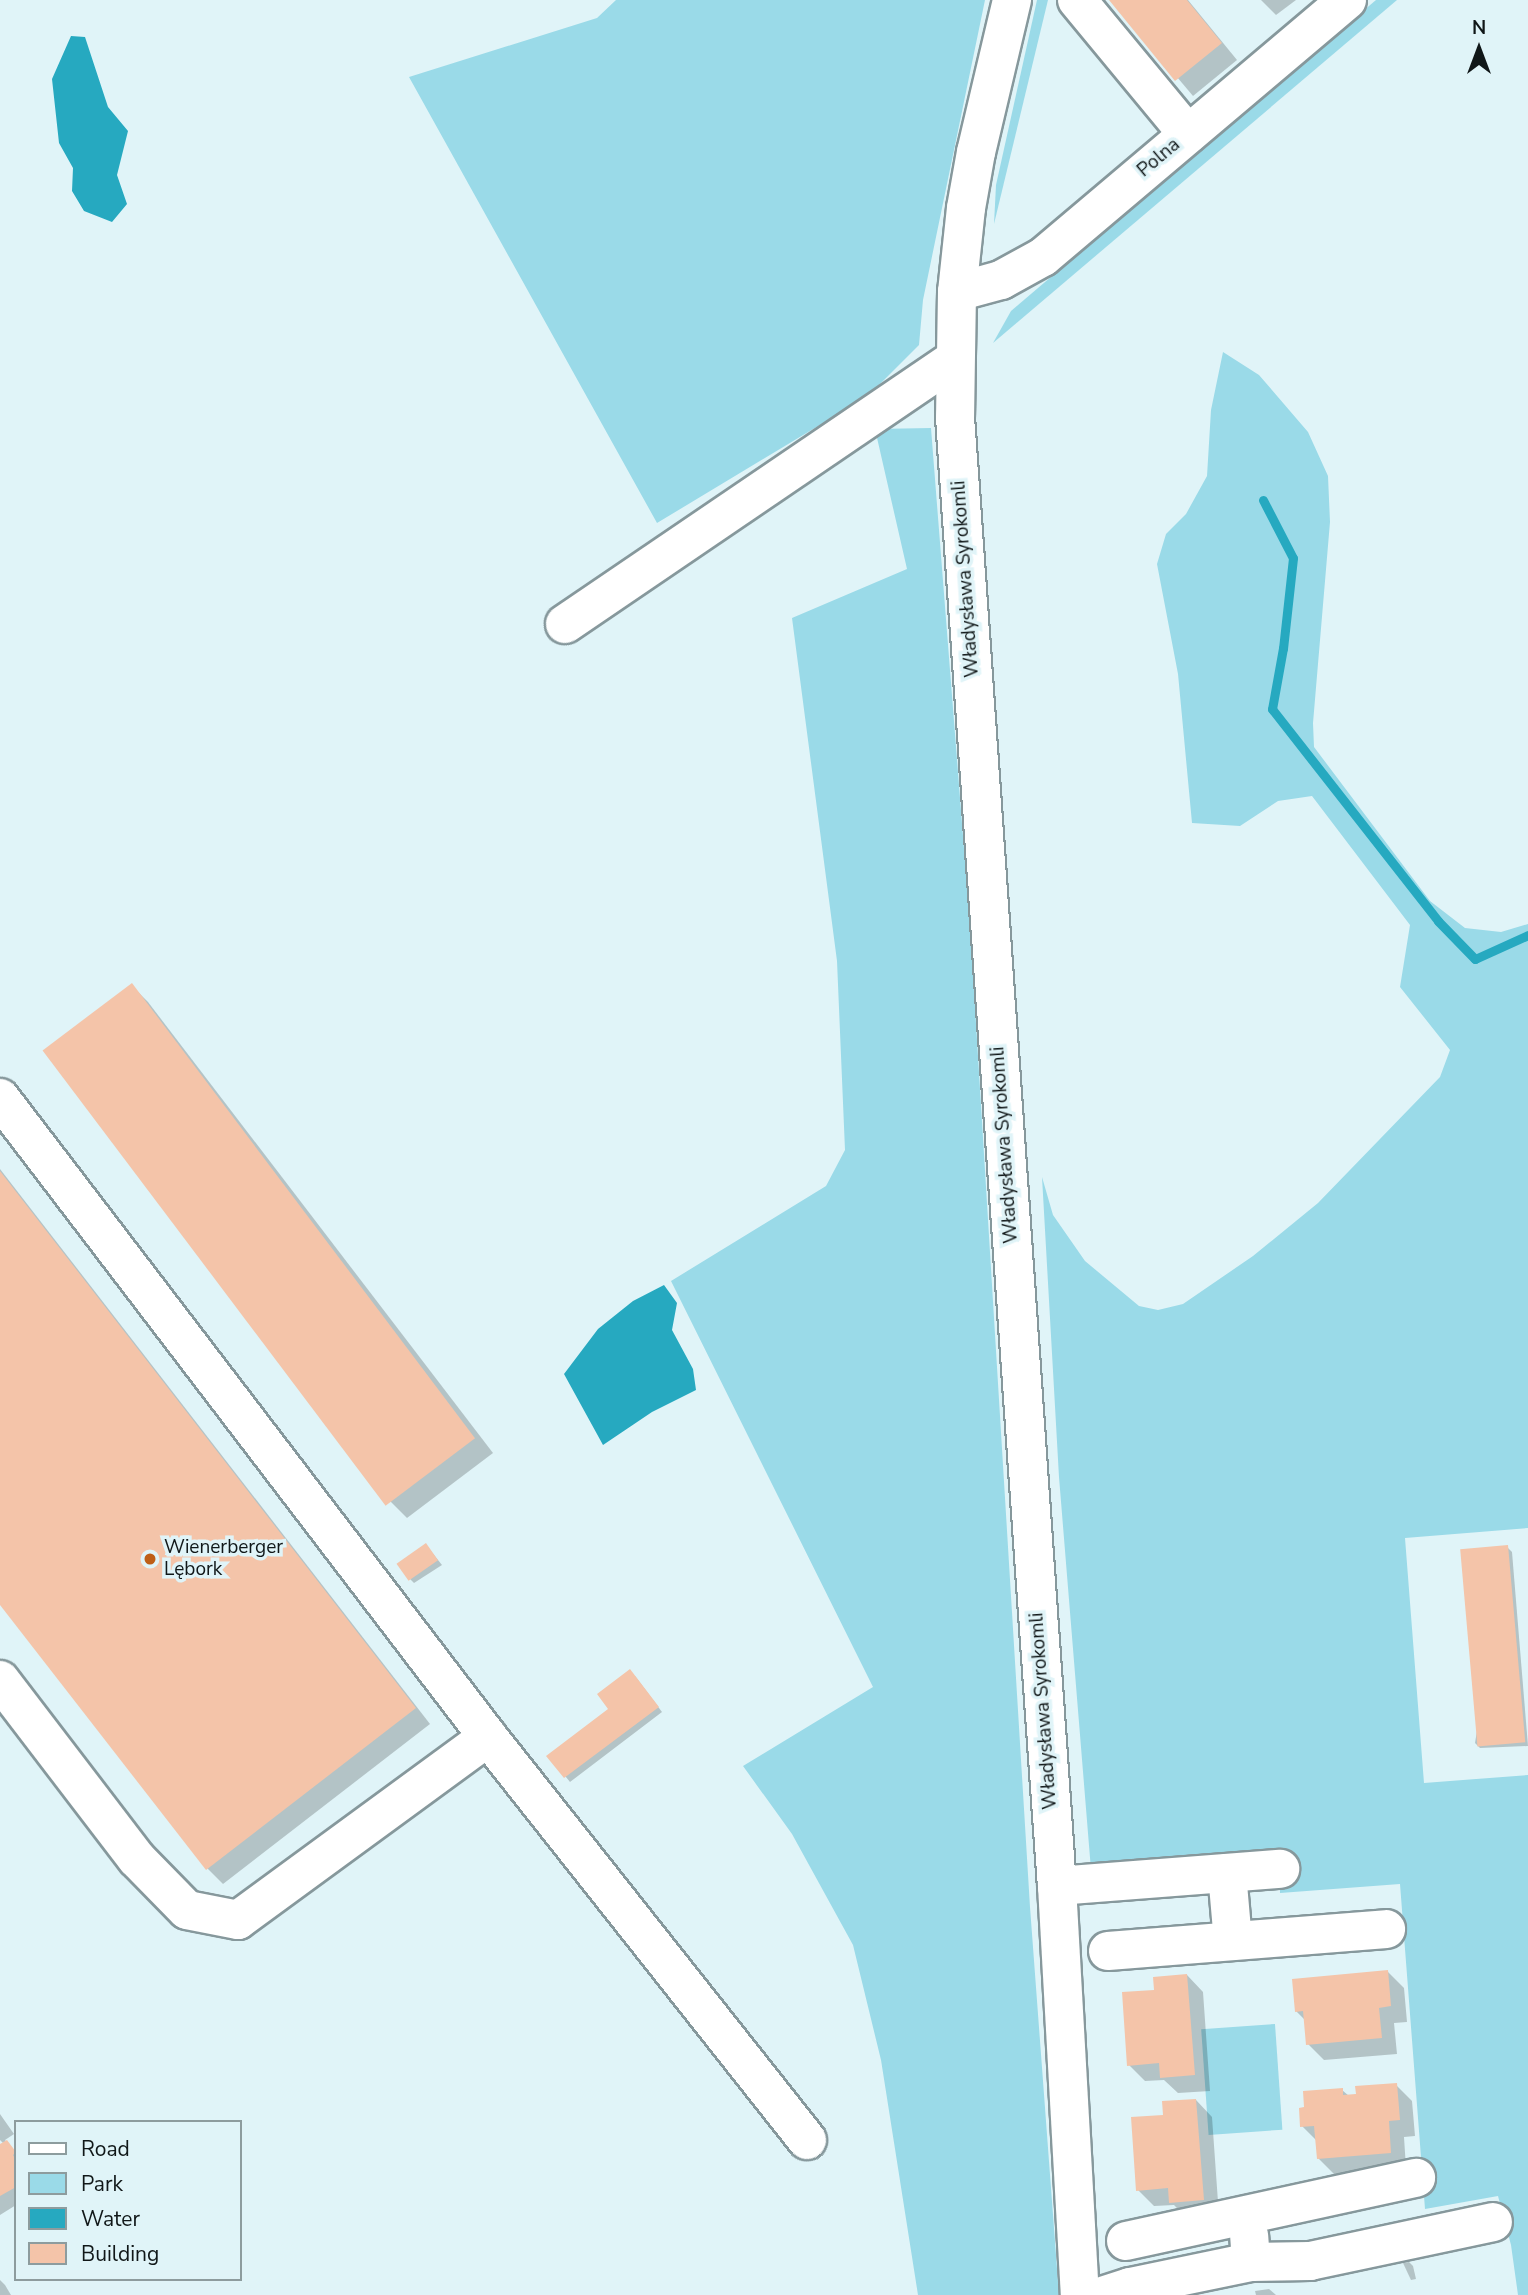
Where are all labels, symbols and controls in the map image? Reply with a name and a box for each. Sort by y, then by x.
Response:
north arrow [1444,14,1514,84]
text: N [1472,15,1486,41]
street label: Polna [1133,134,1185,182]
street label: Władysława Syrokomli [948,480,984,678]
street label: Władysława Syrokomli [987,1046,1023,1244]
place label: Wienerberger Lębork [164,1537,283,1581]
marker: Wienerberger Lębork [142,1551,158,1567]
street label: Władysława Syrokomli [1026,1612,1062,1810]
legend [14,2120,242,2281]
text: Road [81,2135,130,2163]
text: Park [81,2170,123,2198]
text: Water [81,2205,140,2233]
text: Building [81,2240,159,2268]

